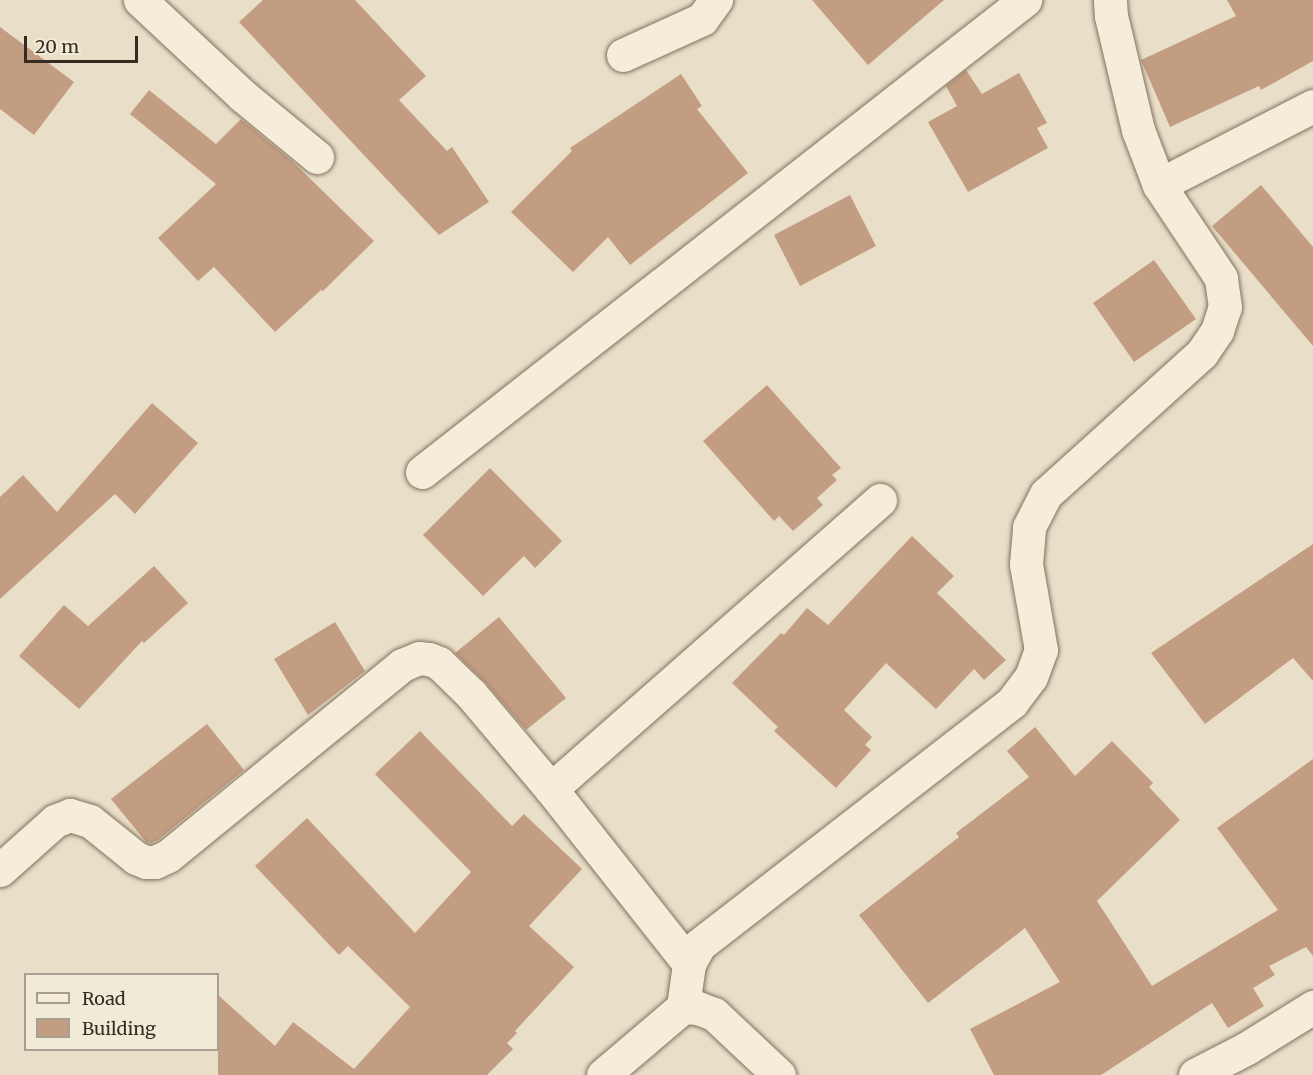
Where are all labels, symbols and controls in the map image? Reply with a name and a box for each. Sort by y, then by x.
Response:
scale bar [27,24,141,62]
text: 20 m [35,35,79,58]
legend [24,973,219,1051]
text: Road [82,987,126,1010]
text: Building [82,1017,156,1040]

